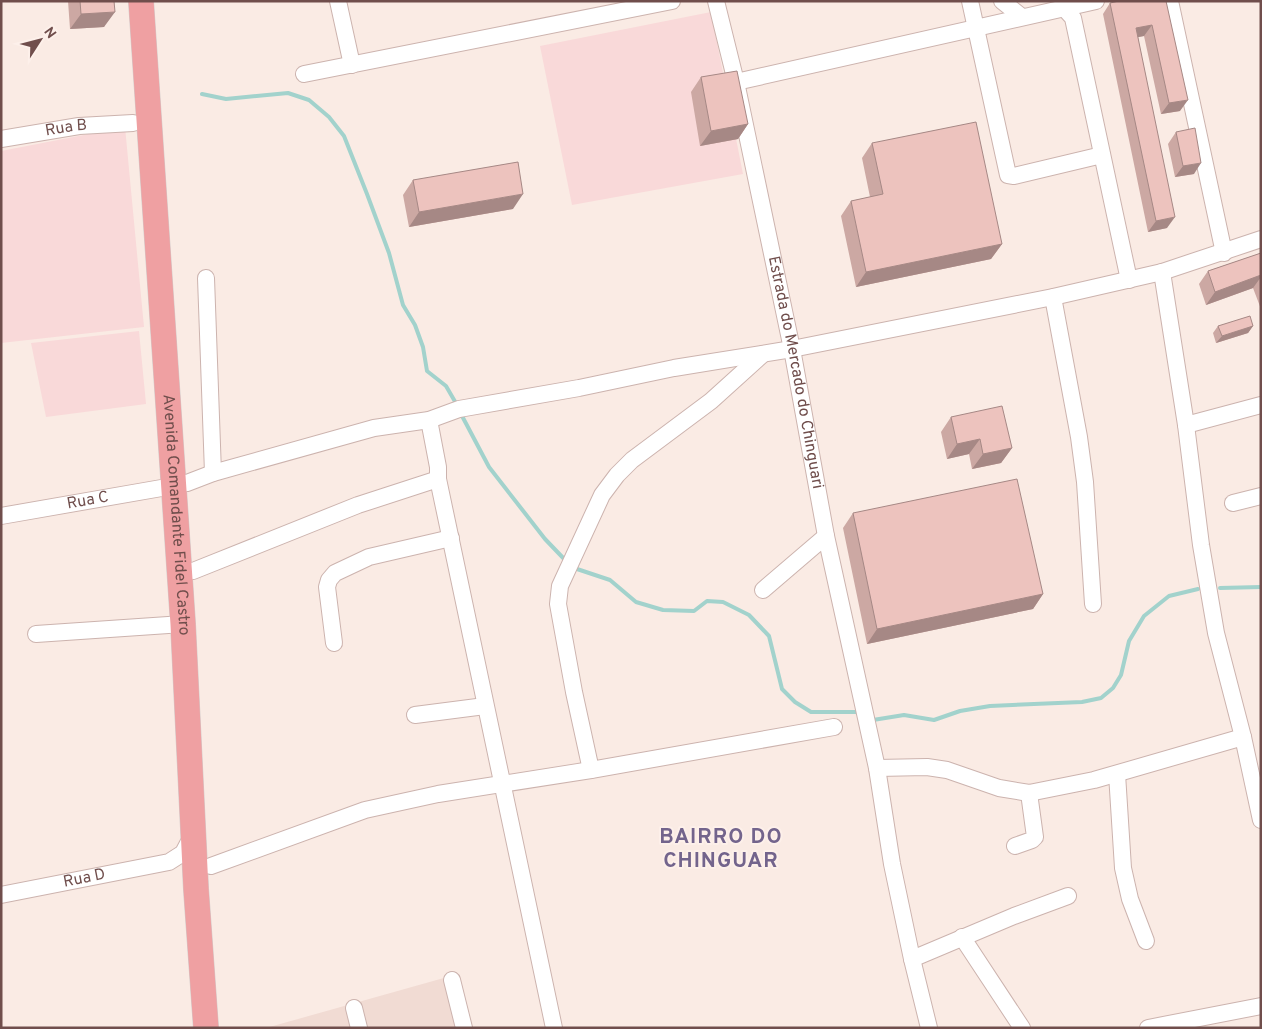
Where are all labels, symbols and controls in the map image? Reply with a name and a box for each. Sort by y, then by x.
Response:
north arrow [15,15,65,65]
text: N [39,24,59,42]
street label: Rua B [44,116,88,141]
street label: Estrada do Mercado do Chinguari [763,254,827,491]
street label: Avenida Comandante Fidel Castro [158,394,194,636]
street label: Rua C [65,487,110,514]
district label: BAIRRO DO CHINGUAR [659,824,783,875]
street label: Rua D [62,865,107,893]

